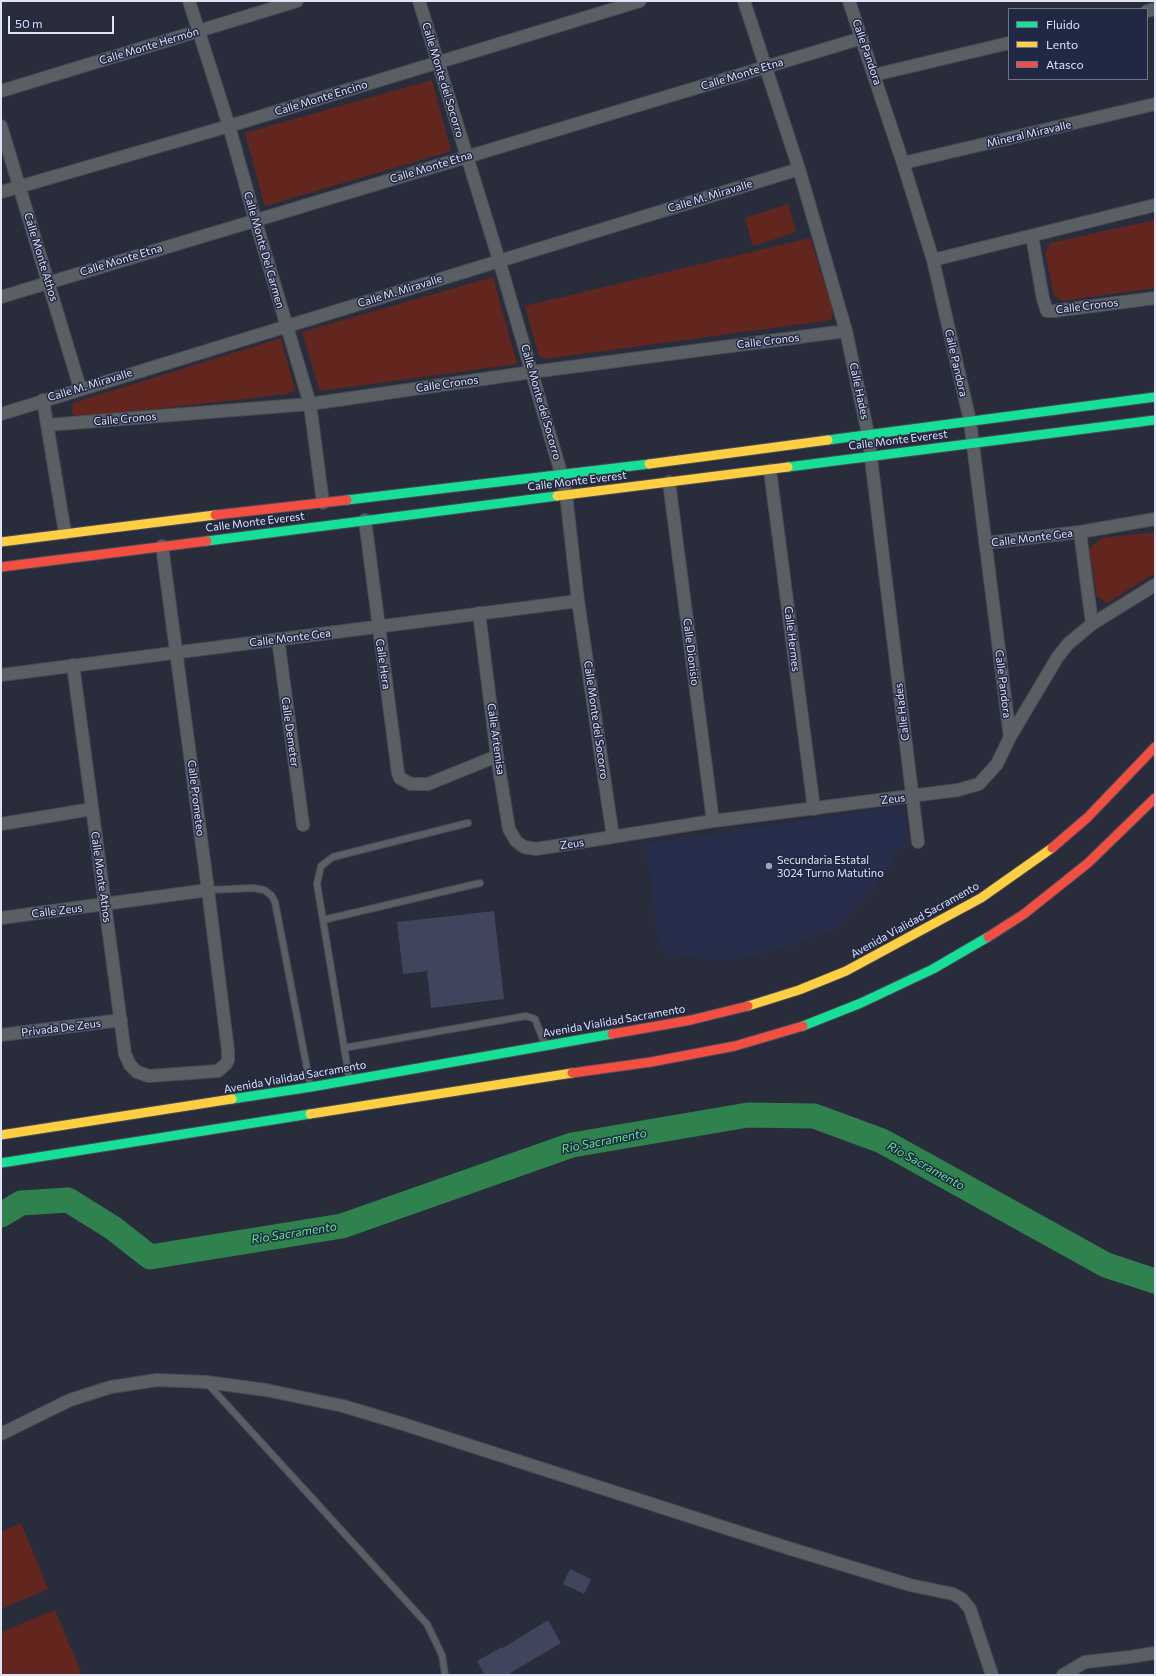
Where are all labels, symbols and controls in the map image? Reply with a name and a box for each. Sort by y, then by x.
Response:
scale bar [10,8,116,34]
legend [1008,8,1148,80]
text: 50 m [15,16,43,30]
street label: Calle Pandora [850,17,884,87]
text: Fluido [1046,17,1080,31]
street label: Calle Monte del Socorro [419,21,467,139]
street label: Calle Monte Hermón [98,25,200,67]
text: Lento [1046,37,1078,51]
street label: Calle Monte Etna [699,55,785,93]
text: Atasco [1046,57,1084,71]
street label: Calle Monte Encino [273,78,369,118]
street label: Mineral Miravalle [985,118,1073,150]
street label: Calle Monte Etna [388,148,474,186]
street label: Calle M. Miravalle [666,177,754,215]
street label: Calle Monte Del Carmen [241,190,287,310]
street label: Calle Monte Athos [21,211,61,303]
street label: Calle Monte Etna [78,241,164,279]
street label: Calle M. Miravalle [356,272,444,310]
street label: Calle Cronos [1055,296,1119,316]
street label: Calle Pandora [942,328,970,398]
street label: Calle Cronos [736,331,800,351]
street label: Calle Monte del Socorro [518,343,564,461]
street label: Calle Hades [847,361,871,421]
street label: Calle M. Miravalle [46,366,134,404]
street label: Calle Cronos [415,373,479,395]
street label: Calle Cronos [93,410,157,428]
street label: Calle Monte Everest [848,427,948,453]
street label: Calle Monte Everest [527,468,627,494]
street label: Calle Monte Everest [205,509,305,535]
street label: Calle Monte Gea [990,526,1074,550]
street label: Calle Hermes [781,606,803,672]
street label: Calle Dionisio [680,618,702,686]
street label: Calle Monte Gea [248,626,332,650]
street label: Calle Hera [373,638,393,690]
street label: Calle Pandora [992,649,1014,719]
street label: Calle Monte del Socorro [581,660,611,780]
street label: Calle Hades [892,682,912,742]
street label: Calle Demeter [279,696,301,768]
street label: Calle Artemisa [484,702,508,776]
street label: Calle Prometeo [185,759,207,837]
street label: Zeus [880,791,906,807]
street label: Calle Monte Athos [88,831,114,923]
street label: Zeus [559,836,585,852]
place label: Secundaria Estatal 3024 Turno Matutino [777,853,884,879]
marker: Secundaria Estatal 3024 Turno Matutino [764,861,774,871]
street label: Avenida Vialidad Sacramento [849,879,981,961]
street label: Calle Zeus [31,901,83,921]
street label: Avenida Vialidad Sacramento [542,1002,686,1040]
street label: Privada De Zeus [21,1017,101,1039]
street label: Avenida Vialidad Sacramento [223,1058,367,1096]
water label: Rio Sacramento [560,1126,648,1156]
water label: Rio Sacramento [885,1139,967,1193]
water label: Rio Sacramento [250,1219,338,1247]

